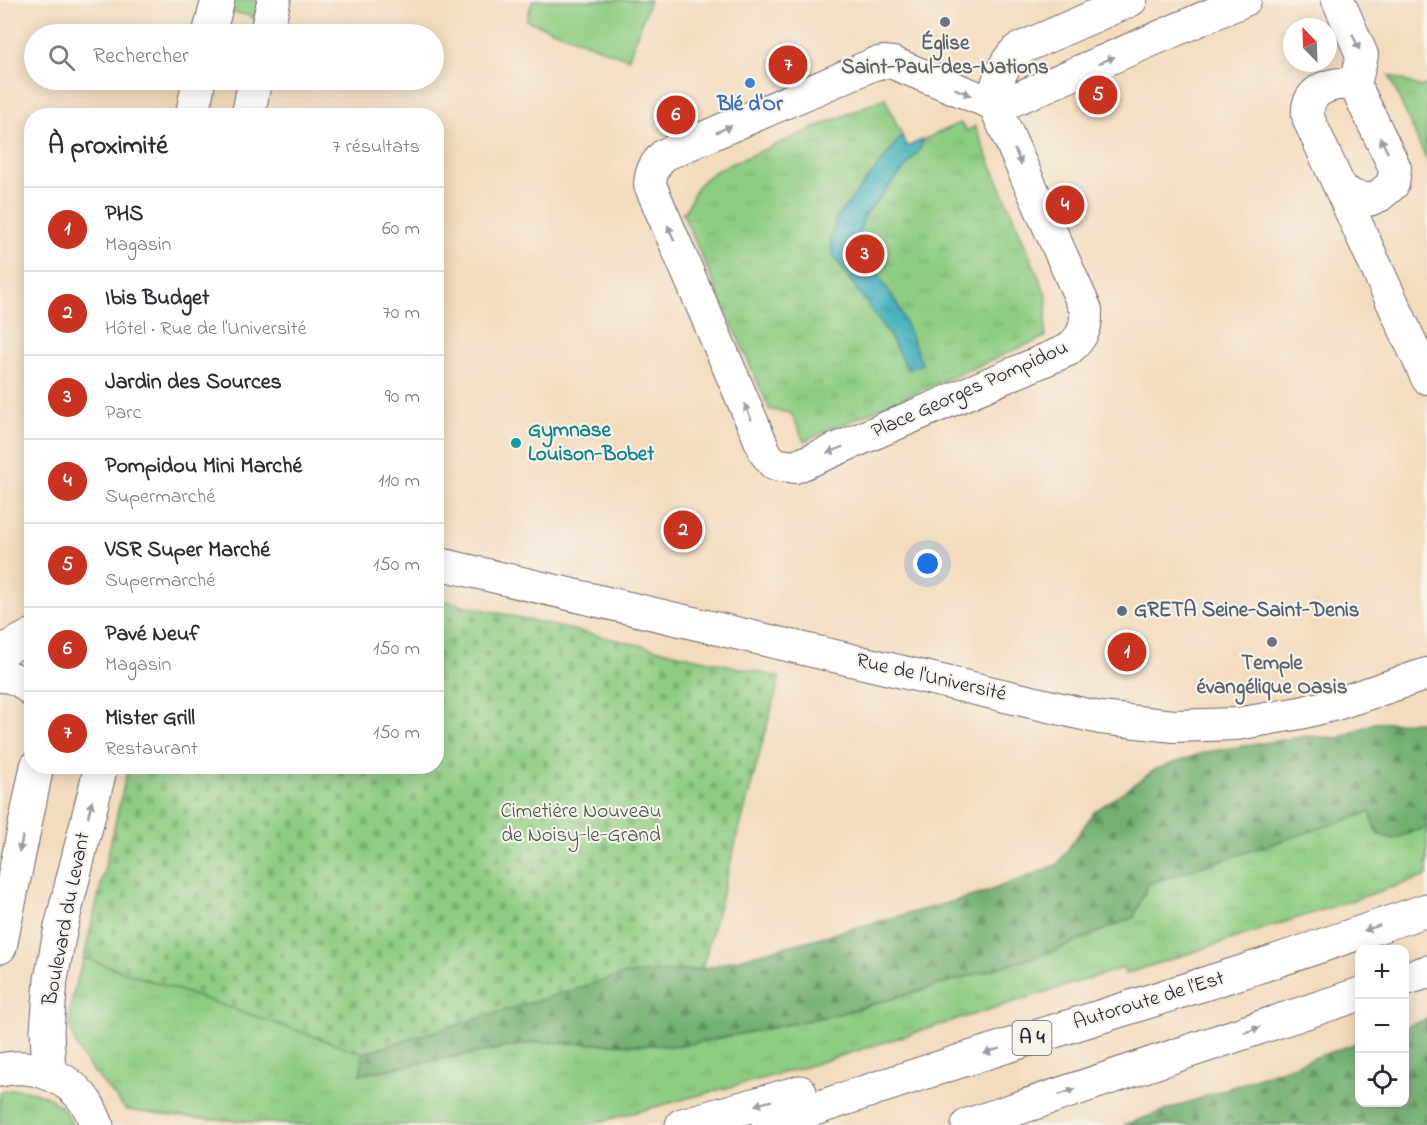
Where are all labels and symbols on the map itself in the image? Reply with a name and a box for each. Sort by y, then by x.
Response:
marker: Église Saint-Paul-des-Nations [938,15,952,29]
north arrow [1283,18,1337,72]
place label: Église Saint-Paul-des-Nations [841,29,1049,83]
one-way arrow [1351,33,1361,51]
pin: 7 [768,42,808,88]
one-way arrow [1098,55,1116,65]
pin: 5 [1078,72,1118,118]
marker: Blé d'Or [743,76,757,90]
one-way arrow [954,87,972,97]
place label: Blé d'Or [716,90,783,120]
pin: 6 [656,92,696,138]
one-way arrow [715,124,733,133]
one-way arrow [1379,136,1389,153]
one-way arrow [1013,149,1023,167]
pin: 4 [1046,182,1084,228]
one-way arrow [666,224,675,242]
pin: 3 [846,232,884,276]
street label: Place Georges Pompidou [867,333,1074,449]
one-way arrow [743,403,752,421]
place label: Gymnase Louison-Bobet [528,416,655,470]
marker: Gymnase Louison-Bobet [509,436,523,450]
one-way arrow [826,445,844,455]
pin: 2 [664,508,702,552]
your location [913,549,942,578]
place label: GRETA Seine-Saint-Denis [1134,596,1360,626]
marker: GRETA Seine-Saint-Denis [1115,604,1129,618]
pin: 1 [1108,630,1146,674]
marker: Temple évangélique Oasis [1265,635,1279,649]
street label: Rue de l'Université [853,646,1010,710]
place label: Temple évangélique Oasis [1196,649,1348,705]
park label: Cimetière Nouveau de Noisy-le-Grand [501,797,661,853]
one-way arrow [86,800,96,818]
street label: Boulevard du Levant [35,830,99,1009]
one-way arrow [16,835,25,854]
one-way arrow [1362,924,1380,934]
street label: Autoroute de l’Est [1070,964,1228,1038]
road number: A 4 [1012,1021,1052,1055]
one-way arrow [1243,1025,1261,1035]
one-way arrow [983,1047,1001,1056]
one-way arrow [1058,1087,1076,1096]
one-way arrow [753,1099,771,1108]

